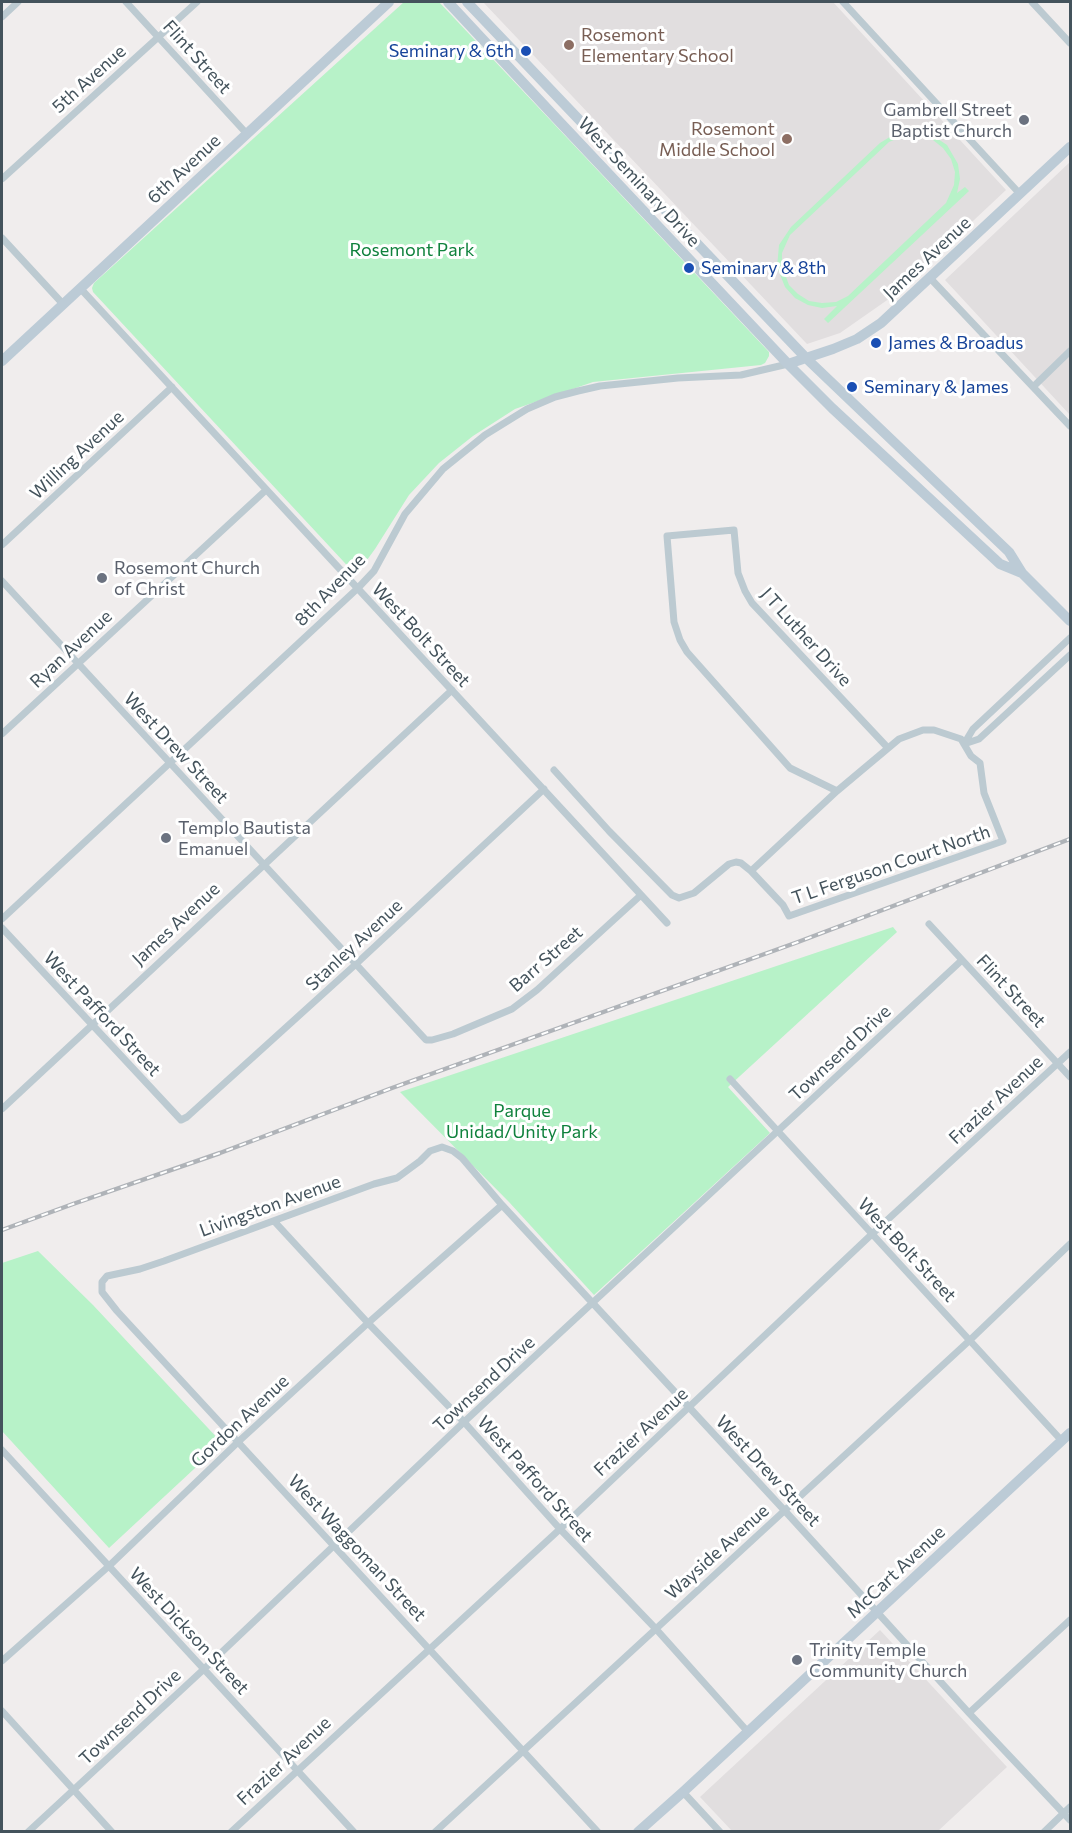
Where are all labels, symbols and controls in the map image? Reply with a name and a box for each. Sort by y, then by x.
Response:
street label: Flint Street [158,16,236,98]
place label: Rosemont Elementary School [581,24,734,66]
marker: Rosemont Elementary School [562,38,576,52]
street label: 5th Avenue [48,40,130,118]
place label: Seminary & 6th [389,40,514,62]
marker: Seminary & 6th [519,44,533,58]
place label: Gambrell Street Baptist Church [883,99,1012,142]
street label: West Seminary Drive [573,113,705,251]
marker: Gambrell Street Baptist Church [1017,113,1031,127]
place label: Rosemont Middle School [659,118,775,160]
street label: 6th Avenue [143,130,225,208]
marker: Rosemont Middle School [780,132,794,146]
street label: James Avenue [879,212,975,304]
park label: Rosemont Park [350,239,474,261]
place label: Seminary & 8th [701,257,826,279]
marker: Seminary & 8th [682,261,696,275]
place label: James & Broadus [888,332,1023,354]
marker: James & Broadus [869,336,883,350]
place label: Seminary & James [864,376,1009,398]
marker: Seminary & James [845,380,859,394]
street label: Willing Avenue [26,406,128,504]
street label: 8th Avenue [290,549,370,631]
place label: Rosemont Church of Christ [114,557,260,600]
marker: Rosemont Church of Christ [95,571,109,585]
street label: West Bolt Street [367,579,475,691]
street label: J T Luther Drive [756,583,856,691]
street label: Ryan Avenue [26,606,116,692]
street label: West Drew Street [119,688,233,808]
place label: Templo Bautista Emanuel [178,817,311,860]
street label: T L Ferguson Court North [789,821,993,909]
marker: Templo Bautista Emanuel [159,831,173,845]
street label: James Avenue [128,878,224,970]
street label: Stanley Avenue [301,895,407,995]
street label: Barr Street [505,921,587,997]
street label: West Pafford Street [39,947,165,1081]
street label: Flint Street [972,950,1050,1032]
street label: Townsend Drive [785,1001,895,1105]
street label: Frazier Avenue [945,1051,1047,1149]
park label: Parque Unidad/Unity Park [446,1100,598,1142]
street label: Livingston Avenue [196,1170,344,1242]
street label: West Bolt Street [853,1194,961,1306]
street label: Townsend Drive [429,1332,539,1436]
street label: Gordon Avenue [187,1370,293,1472]
street label: Frazier Avenue [590,1383,692,1481]
street label: West Drew Street [711,1411,825,1531]
street label: West Pafford Street [473,1412,597,1546]
street label: West Waggoman Street [284,1470,430,1626]
street label: Wayside Avenue [661,1500,773,1604]
street label: McCart Avenue [843,1521,949,1623]
street label: West Dickson Street [125,1563,253,1699]
place label: Trinity Temple Community Church [809,1639,967,1682]
marker: Trinity Temple Community Church [790,1653,804,1667]
street label: Townsend Drive [75,1665,185,1769]
street label: Frazier Avenue [233,1712,335,1810]

